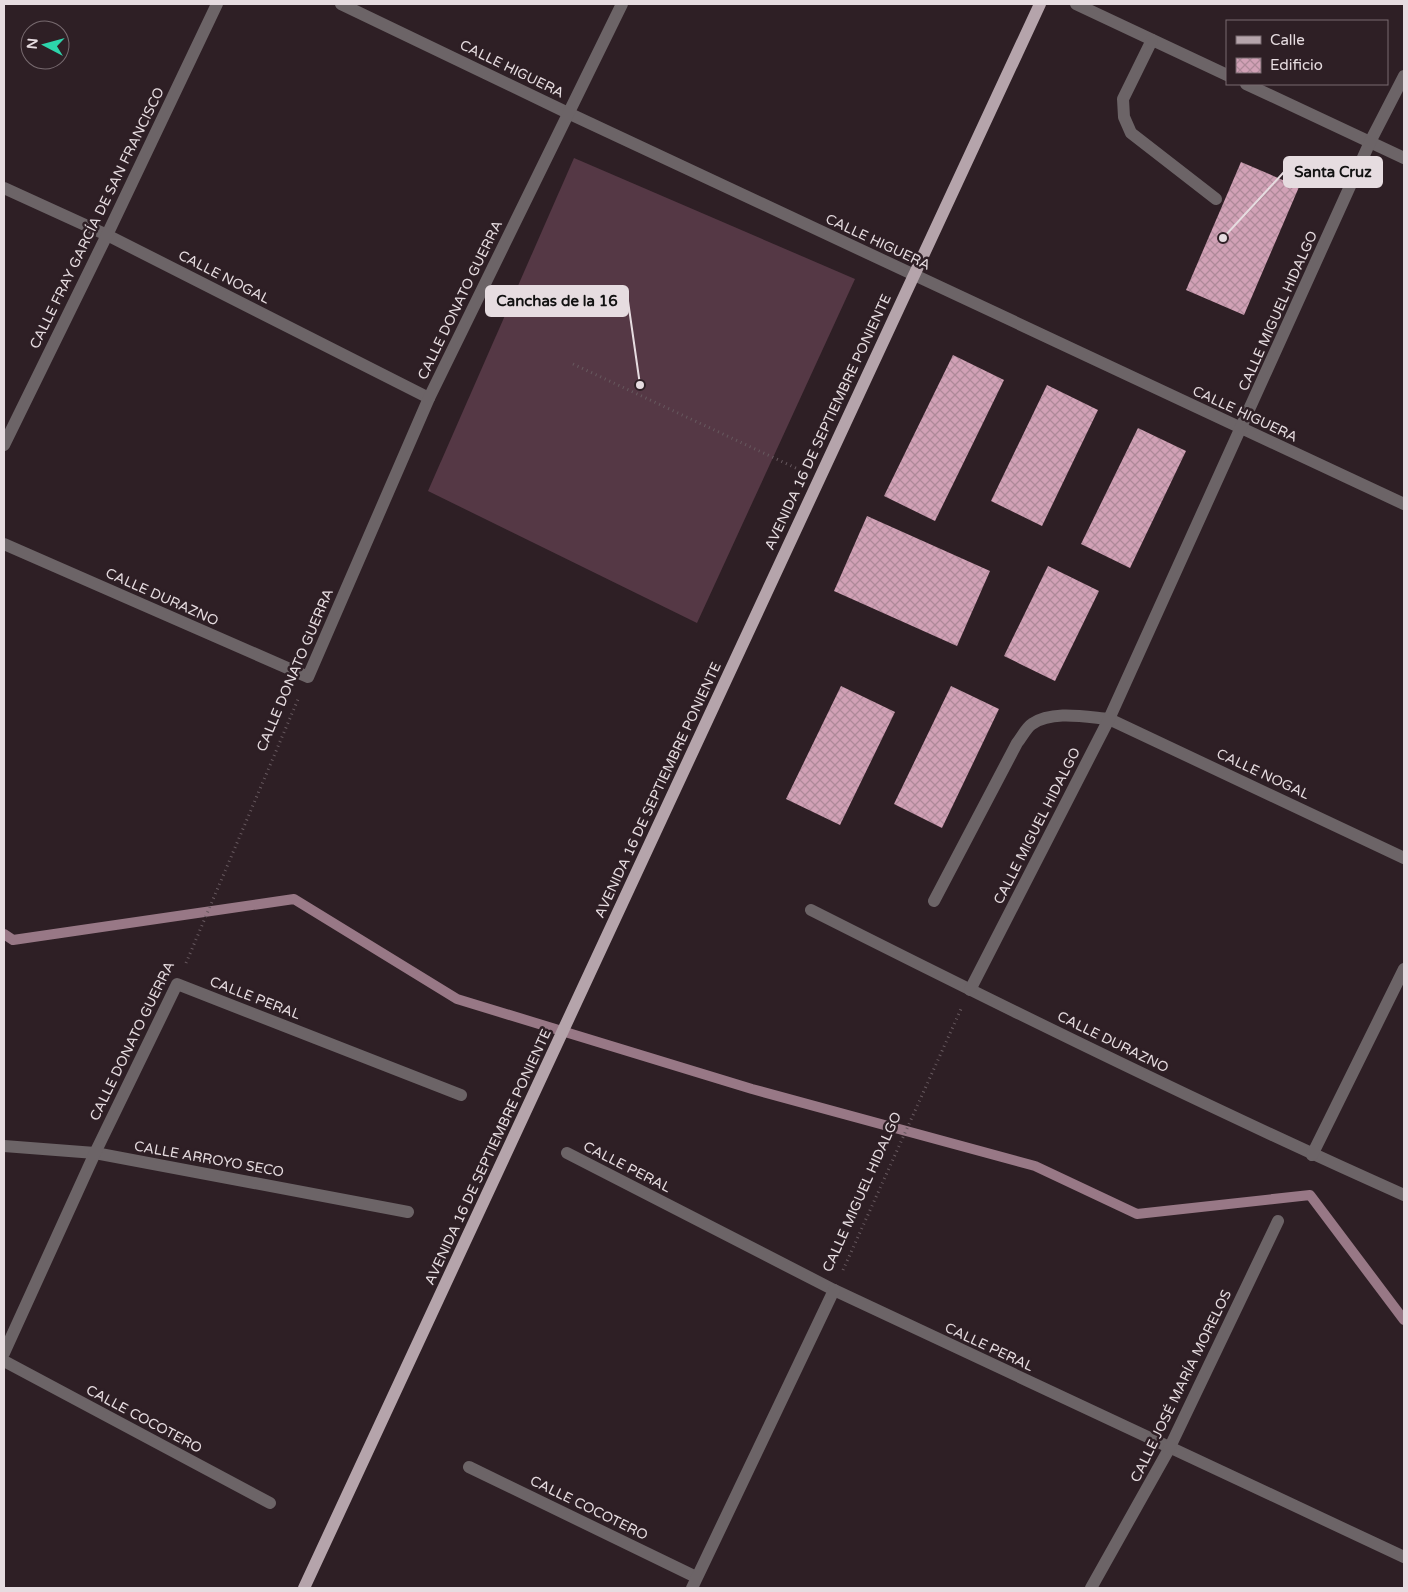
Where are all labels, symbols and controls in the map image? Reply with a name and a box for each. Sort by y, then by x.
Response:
north arrow [20,20,70,70]
legend [1226,20,1388,85]
text: Calle [1270,31,1305,49]
street label: CALLE HIGUERA [457,36,567,102]
text: N [24,37,42,50]
text: Edificio [1270,56,1323,74]
street label: CALLE FRAY GARCÍA DE SAN FRANCISCO [26,85,168,351]
callout: Santa Cruz [1284,157,1382,187]
text: Santa Cruz [1294,163,1372,181]
street label: CALLE HIGUERA [823,210,933,274]
street label: CALLE DONATO GUERRA [414,217,506,383]
street label: CALLE MIGUEL HIDALGO [1235,228,1321,394]
street label: CALLE NOGAL [175,247,273,307]
callout: Canchas de la 16 [486,286,628,316]
street label: AVENIDA 16 DE SEPTIEMBRE PONIENTE [761,291,895,553]
text: Canchas de la 16 [496,292,618,310]
street label: CALLE HIGUERA [1190,382,1300,446]
street label: CALLE DURAZNO [103,564,221,630]
street label: CALLE DONATO GUERRA [253,586,337,754]
street label: AVENIDA 16 DE SEPTIEMBRE PONIENTE [591,659,725,921]
street label: CALLE MIGUEL HIDALGO [990,745,1084,907]
street label: CALLE NOGAL [1214,745,1312,803]
street label: CALLE DONATO GUERRA [86,958,178,1124]
street label: CALLE PERAL [207,973,303,1023]
street label: CALLE DURAZNO [1054,1008,1172,1076]
street label: AVENIDA 16 DE SEPTIEMBRE PONIENTE [421,1026,555,1288]
street label: CALLE MIGUEL HIDALGO [819,1109,905,1275]
street label: CALLE ARROYO SECO [133,1137,285,1181]
street label: CALLE PERAL [581,1138,673,1196]
street label: CALLE JOSÉ MARÍA MORELOS [1127,1287,1235,1485]
street label: CALLE PERAL [942,1319,1036,1375]
street label: CALLE COCOTERO [83,1381,205,1457]
street label: CALLE COCOTERO [527,1472,651,1544]

